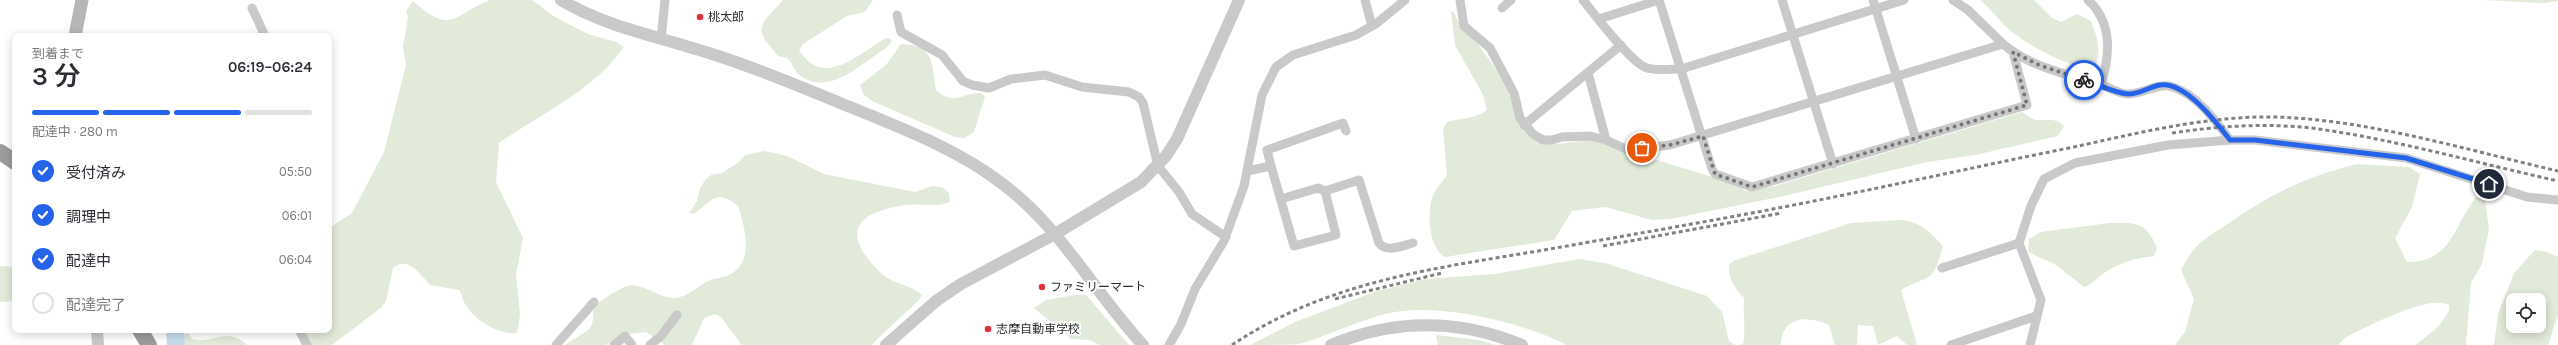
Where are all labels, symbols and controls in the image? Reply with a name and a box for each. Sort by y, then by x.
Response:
place label: 桃太郎 [708,10,744,24]
marker: 桃太郎 [695,12,705,22]
text: 到着まで [32,46,84,61]
text: 06:19–06:24 [228,58,312,76]
courier [2064,60,2104,100]
text: 3 分 [32,61,80,92]
icon: bike [2073,69,2095,91]
text: 配達中 · 280 m [32,124,118,139]
pin [1625,131,1659,165]
icon: bag [1631,137,1653,159]
icon: check [32,160,54,182]
text: 受付済み [66,164,126,182]
text: 05:50 [279,164,312,179]
pin [2472,167,2506,201]
icon: home [2478,173,2500,195]
icon: check [32,204,54,226]
text: 調理中 [66,208,111,226]
text: 06:01 [282,208,312,223]
icon: check [32,248,54,270]
text: 配達中 [66,252,111,270]
text: 06:04 [279,252,312,267]
place label: ファミリーマート [1050,280,1146,294]
marker: ファミリーマート [1037,282,1047,292]
map controls [2506,293,2546,333]
button: locate [2506,293,2546,333]
text: 配達完了 [66,296,126,314]
place label: 志摩自動車学校 [996,322,1080,336]
marker: 志摩自動車学校 [983,324,993,334]

